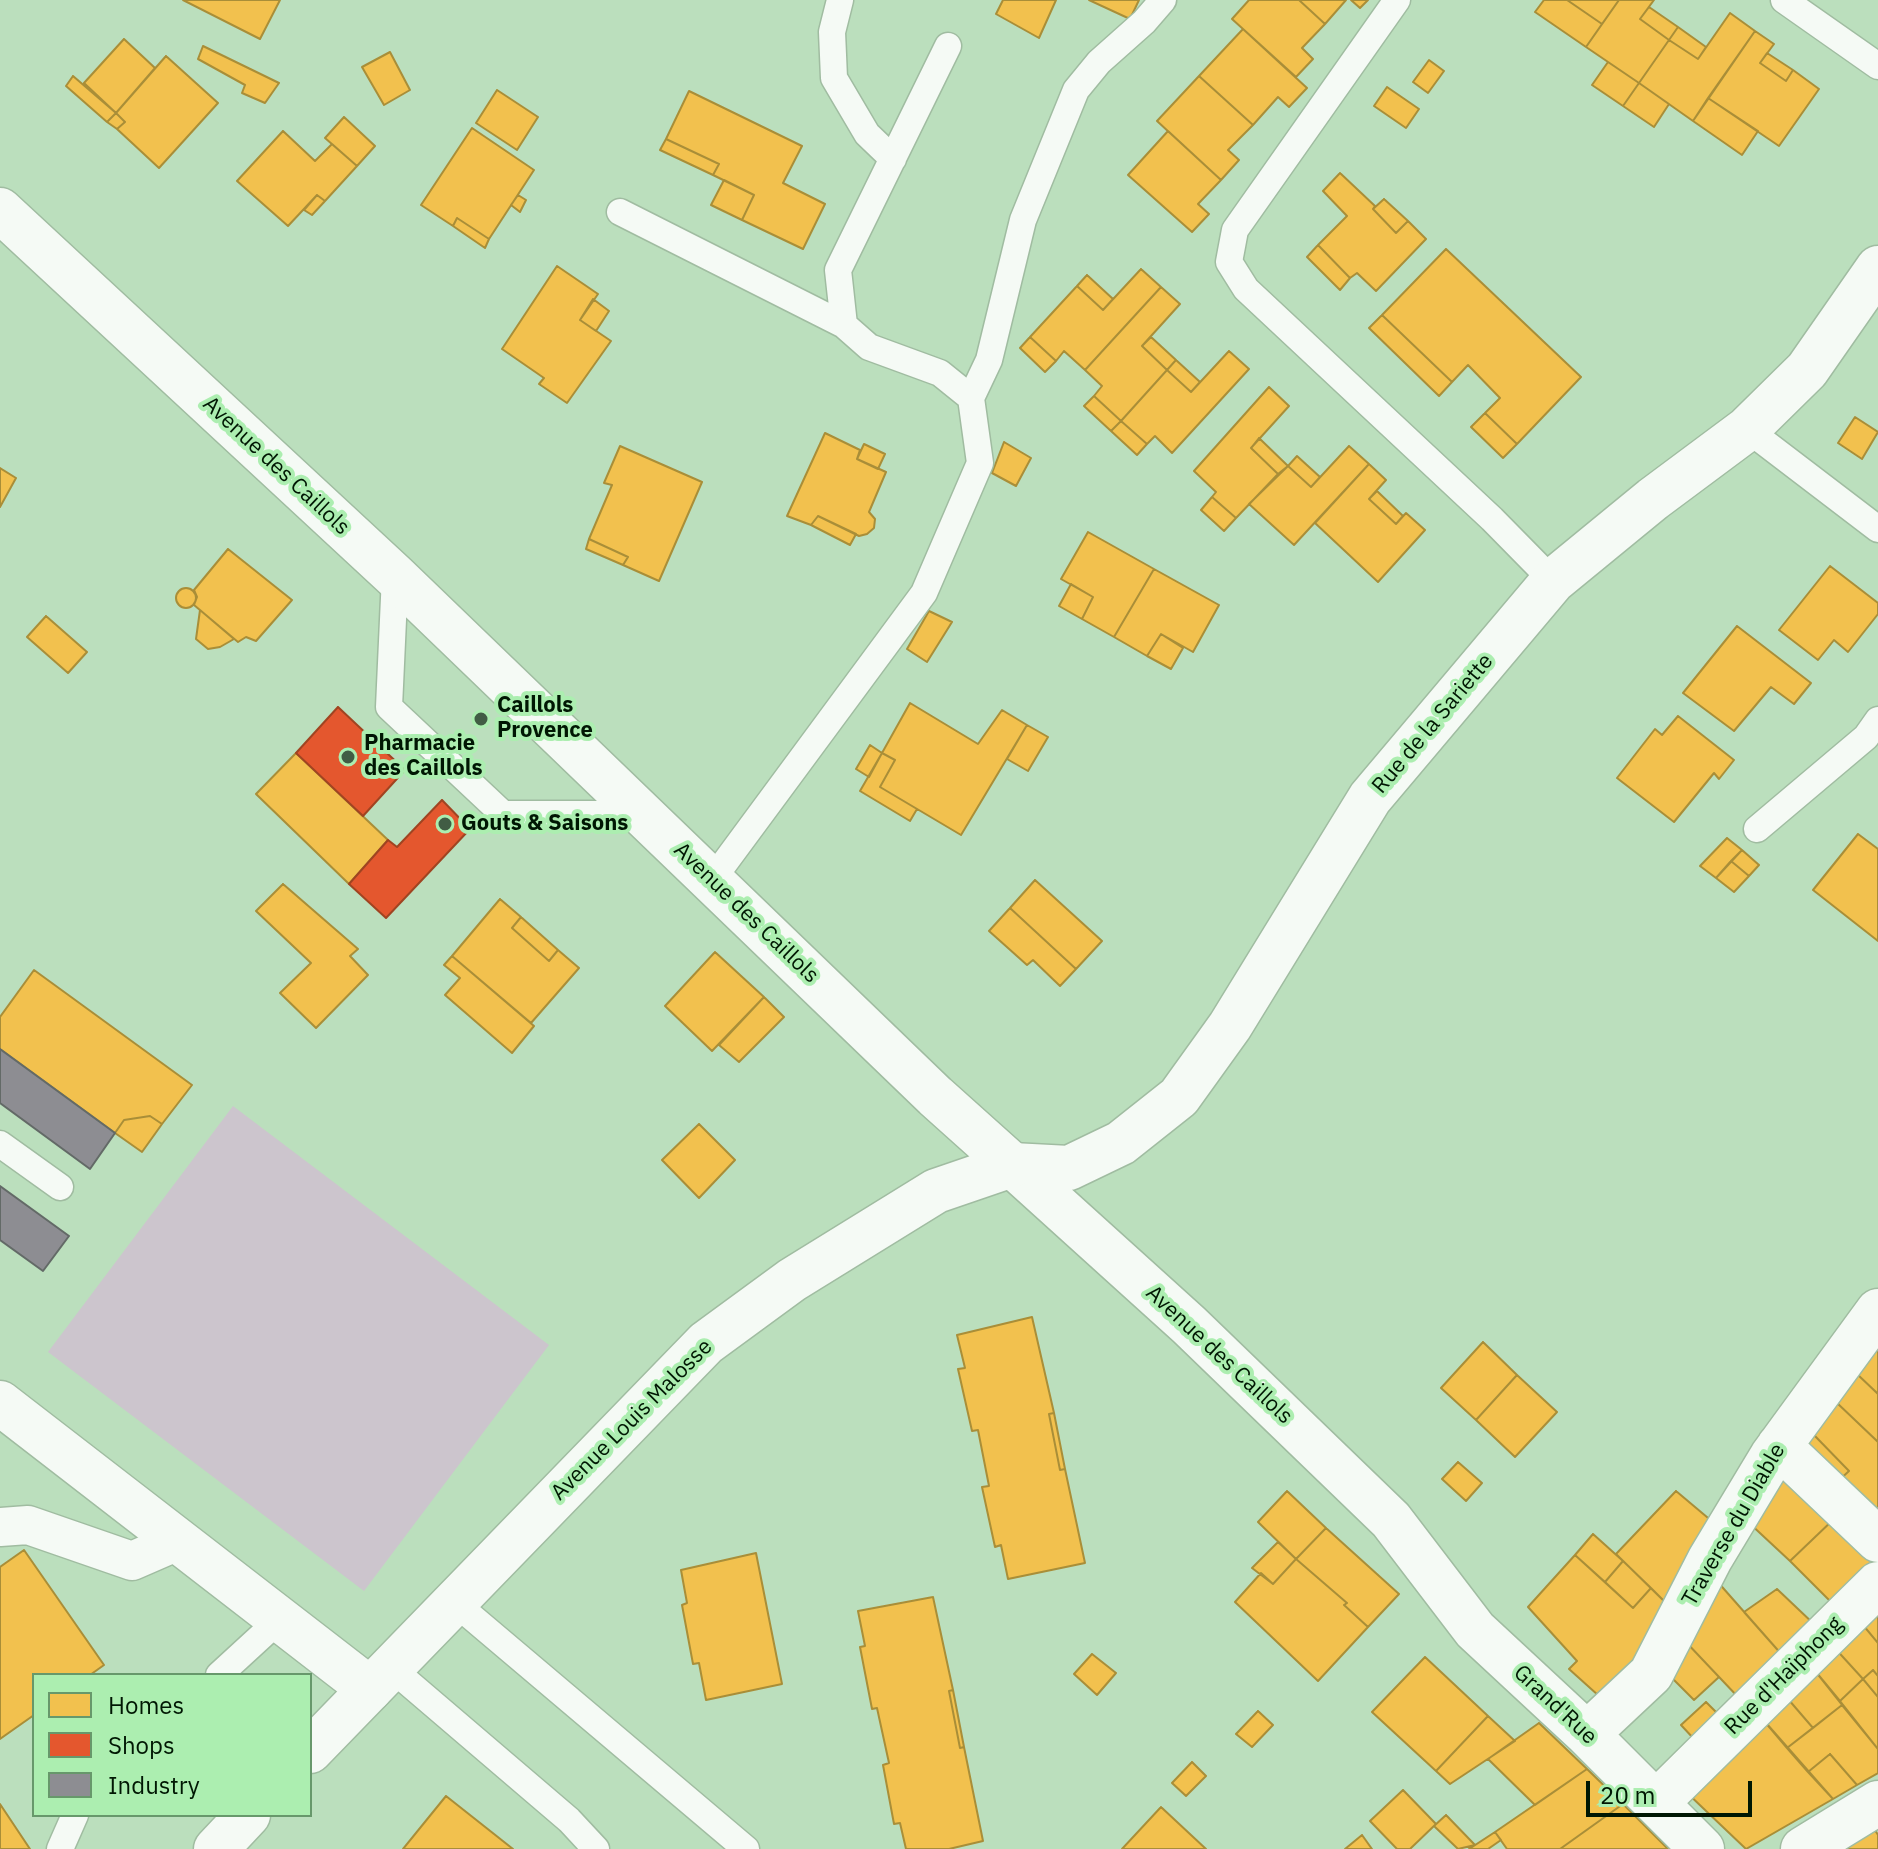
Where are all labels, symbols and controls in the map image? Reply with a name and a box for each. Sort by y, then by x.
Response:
street label: Avenue des Caillols [197,391,355,541]
street label: Rue de la Sariette [1367,649,1499,799]
place label: Caillols Provence [497,693,593,744]
marker: Caillols Provence [472,710,490,728]
place label: Pharmacie des Caillols [364,731,482,782]
marker: Pharmacie des Caillols [339,748,357,766]
place label: Gouts & Saisons [461,811,628,837]
marker: Gouts & Saisons [436,815,454,833]
street label: Avenue des Caillols [668,837,824,989]
street label: Avenue des Caillols [1140,1280,1298,1430]
street label: Avenue Louis Malosse [546,1334,718,1506]
street label: Traverse du Diable [1677,1439,1791,1611]
street label: Rue d'Haïphong [1719,1611,1849,1741]
street label: Grand'Rue [1508,1660,1602,1750]
legend [32,1673,312,1817]
text: Homes [108,1689,184,1721]
text: Shops [108,1729,175,1761]
scale bar [1590,1765,1756,1815]
text: Industry [108,1769,200,1801]
text: 20 m [1600,1779,1655,1811]

